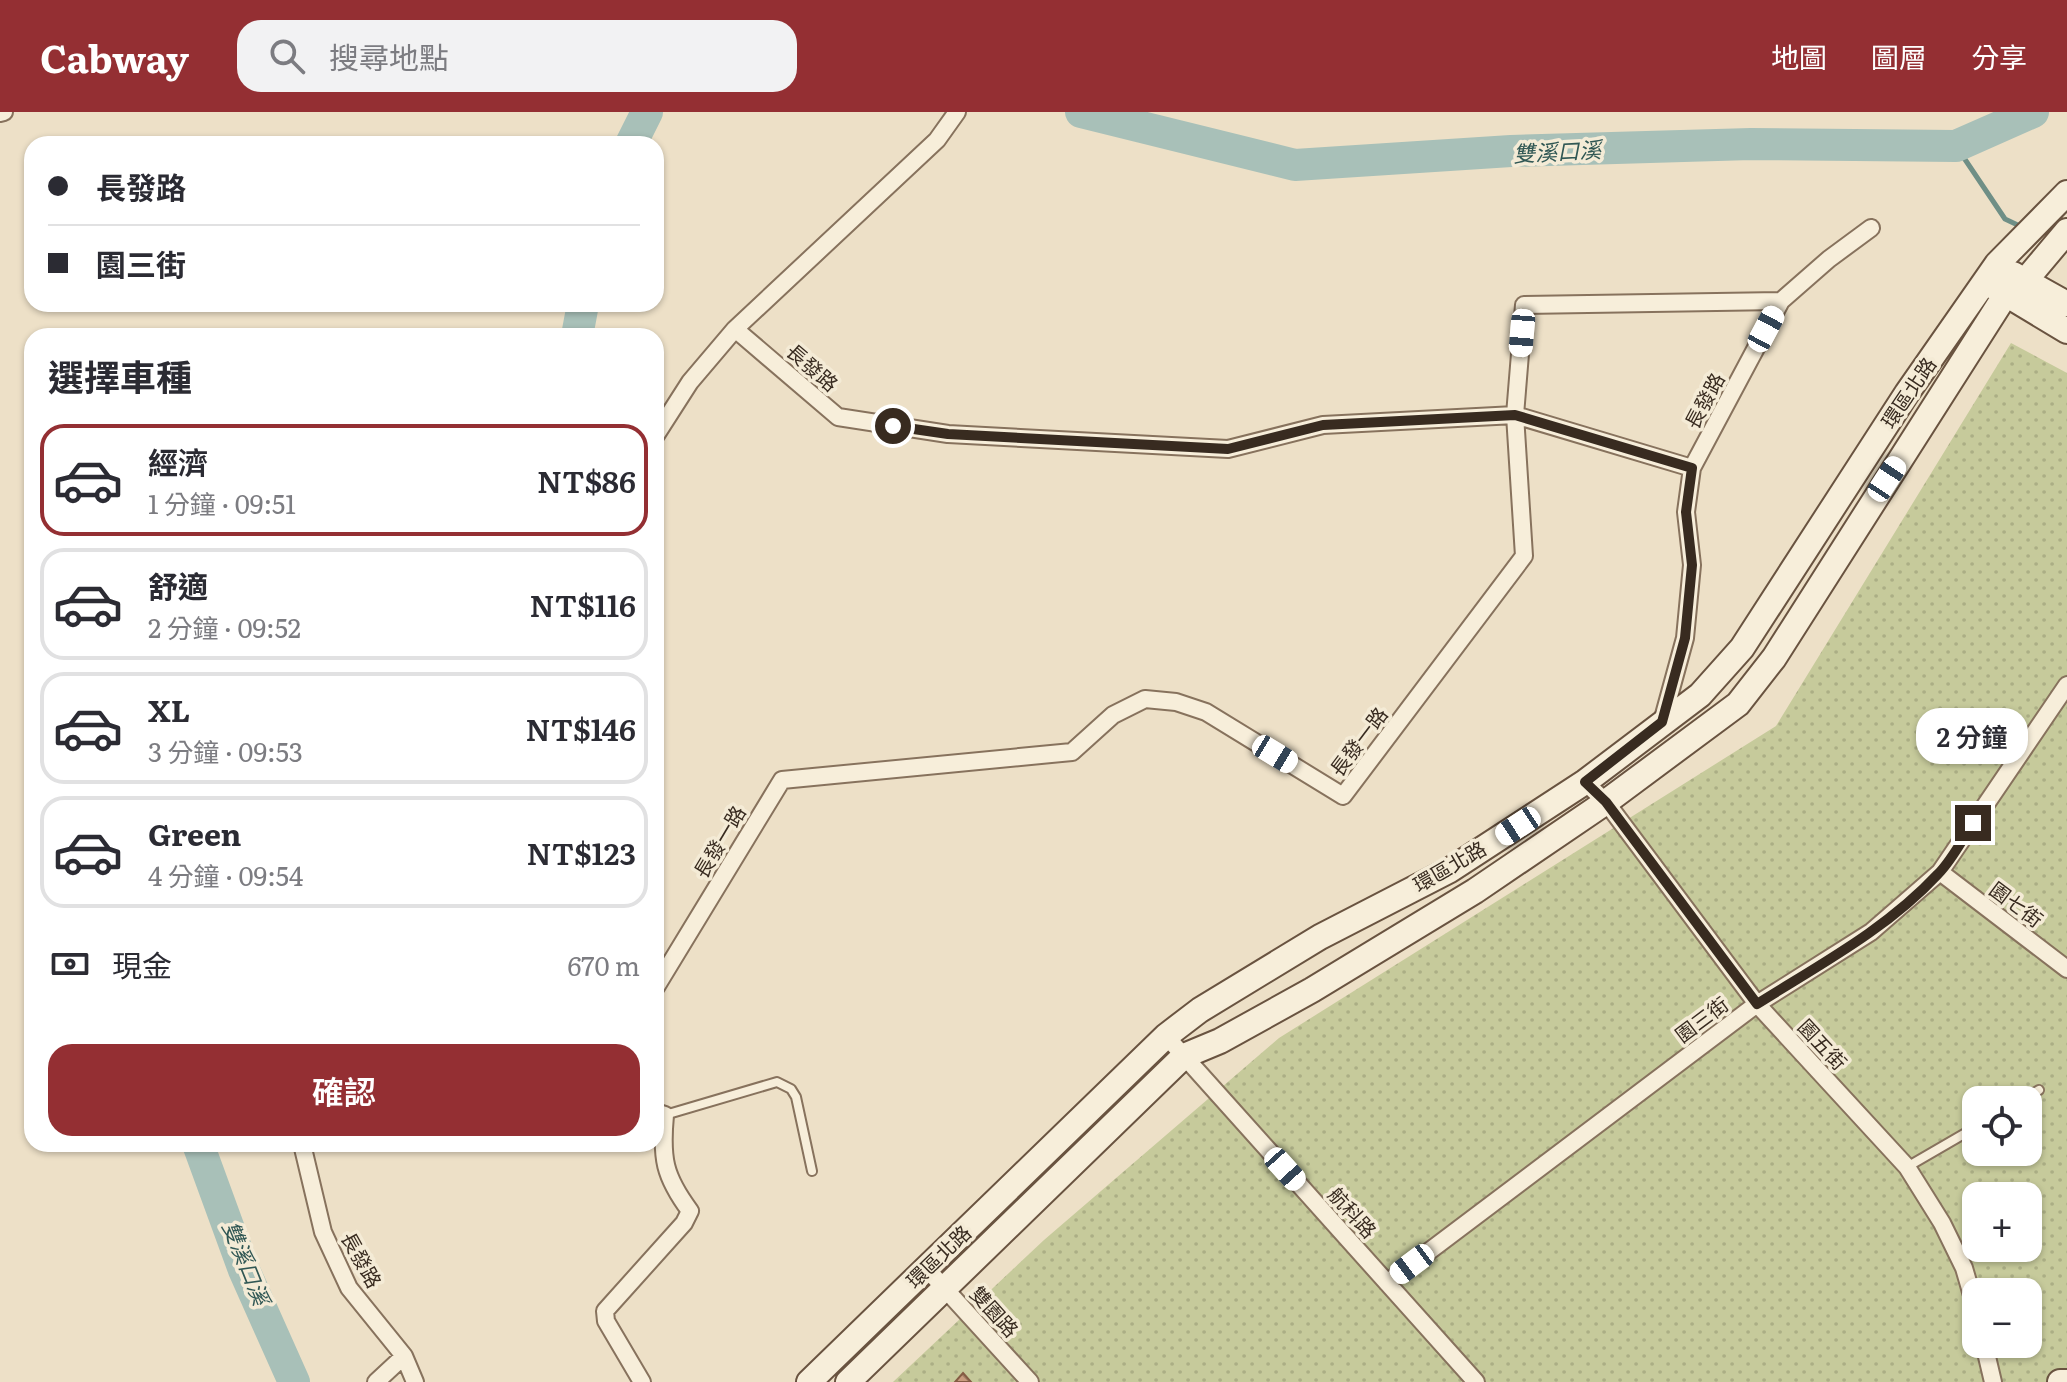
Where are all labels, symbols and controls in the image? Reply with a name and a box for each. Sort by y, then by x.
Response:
search box [237,20,797,92]
text: Cabway [40,28,189,85]
icon: search [265,34,309,78]
text: 搜尋地點 [329,34,449,78]
text: 地圖 [1771,35,1827,77]
text: 圖層 [1871,35,1927,77]
text: 分享 [1971,35,2027,77]
water label: 雙溪口溪 [1512,132,1605,169]
text: 長發路 [96,164,186,208]
text: 園三街 [96,241,186,285]
car [1744,302,1788,356]
car [1508,308,1536,358]
street label: 長發路 [781,335,846,397]
text: 選擇車種 [48,349,192,402]
street label: 環區北路 [1873,350,1942,433]
street label: 長發路 [1676,367,1731,434]
route start [875,408,911,444]
text: 經濟 [148,439,208,483]
icon: car [52,444,124,516]
car [1864,452,1910,506]
text: NT$86 [537,458,636,502]
text: 1 分鐘 · 09:51 [148,483,296,522]
text: 舒適 [148,563,208,607]
icon: car [52,568,124,640]
text: NT$116 [530,582,636,626]
text: 2 分鐘 · 09:52 [148,607,301,646]
text: XL [148,687,190,731]
icon: car [52,692,124,764]
street label: 長發一路 [1321,700,1393,782]
text: NT$146 [526,706,636,750]
callout: 2 分鐘 [1917,707,2029,763]
text: 2 分鐘 [1937,716,2007,755]
text: 3 分鐘 · 09:53 [148,731,303,770]
car [1248,731,1302,777]
street label: 長發一路 [685,799,752,883]
car [1491,803,1545,849]
route end [1955,805,1991,841]
text: Green [148,811,241,855]
icon: car [52,816,124,888]
text: NT$123 [527,830,636,874]
street label: 環區北路 [1407,832,1491,898]
text: 4 分鐘 · 09:54 [148,855,303,894]
street label: 園七街 [1984,873,2050,933]
icon: cash [48,942,92,986]
text: 現金 [112,942,172,986]
text: 670 m [567,945,640,984]
street label: 園三街 [1668,988,1734,1048]
street label: 園五街 [1792,1011,1855,1076]
button: 確認 [48,1044,640,1136]
map controls [1962,1086,2042,1358]
button: locate [1962,1086,2042,1166]
car [1260,1143,1310,1195]
street label: 航科路 [1322,1179,1385,1244]
button: + [1962,1182,2042,1262]
water label: 雙溪口溪 [216,1215,280,1312]
street label: 環區北路 [898,1217,977,1294]
street label: 長發路 [335,1226,390,1293]
car [1386,1240,1438,1288]
street label: 雙園路 [964,1278,1027,1343]
button: − [1962,1278,2042,1358]

